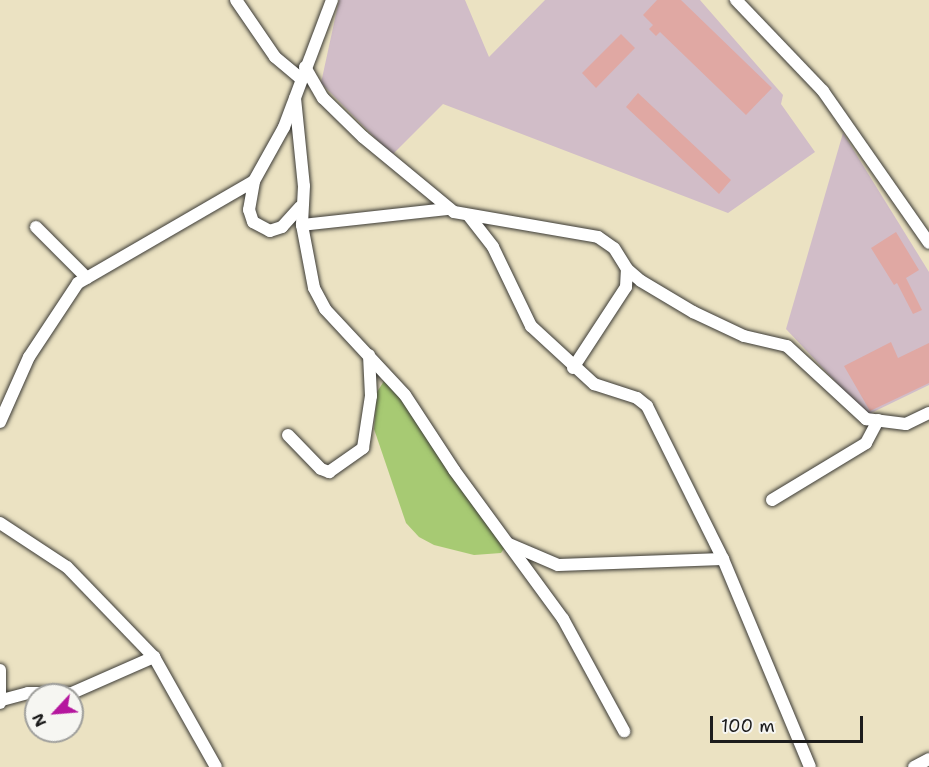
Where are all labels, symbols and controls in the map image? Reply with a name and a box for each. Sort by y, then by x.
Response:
north arrow [24,683,84,743]
scale bar [713,704,866,742]
text: N [27,710,51,731]
text: 100 m [721,714,775,738]

